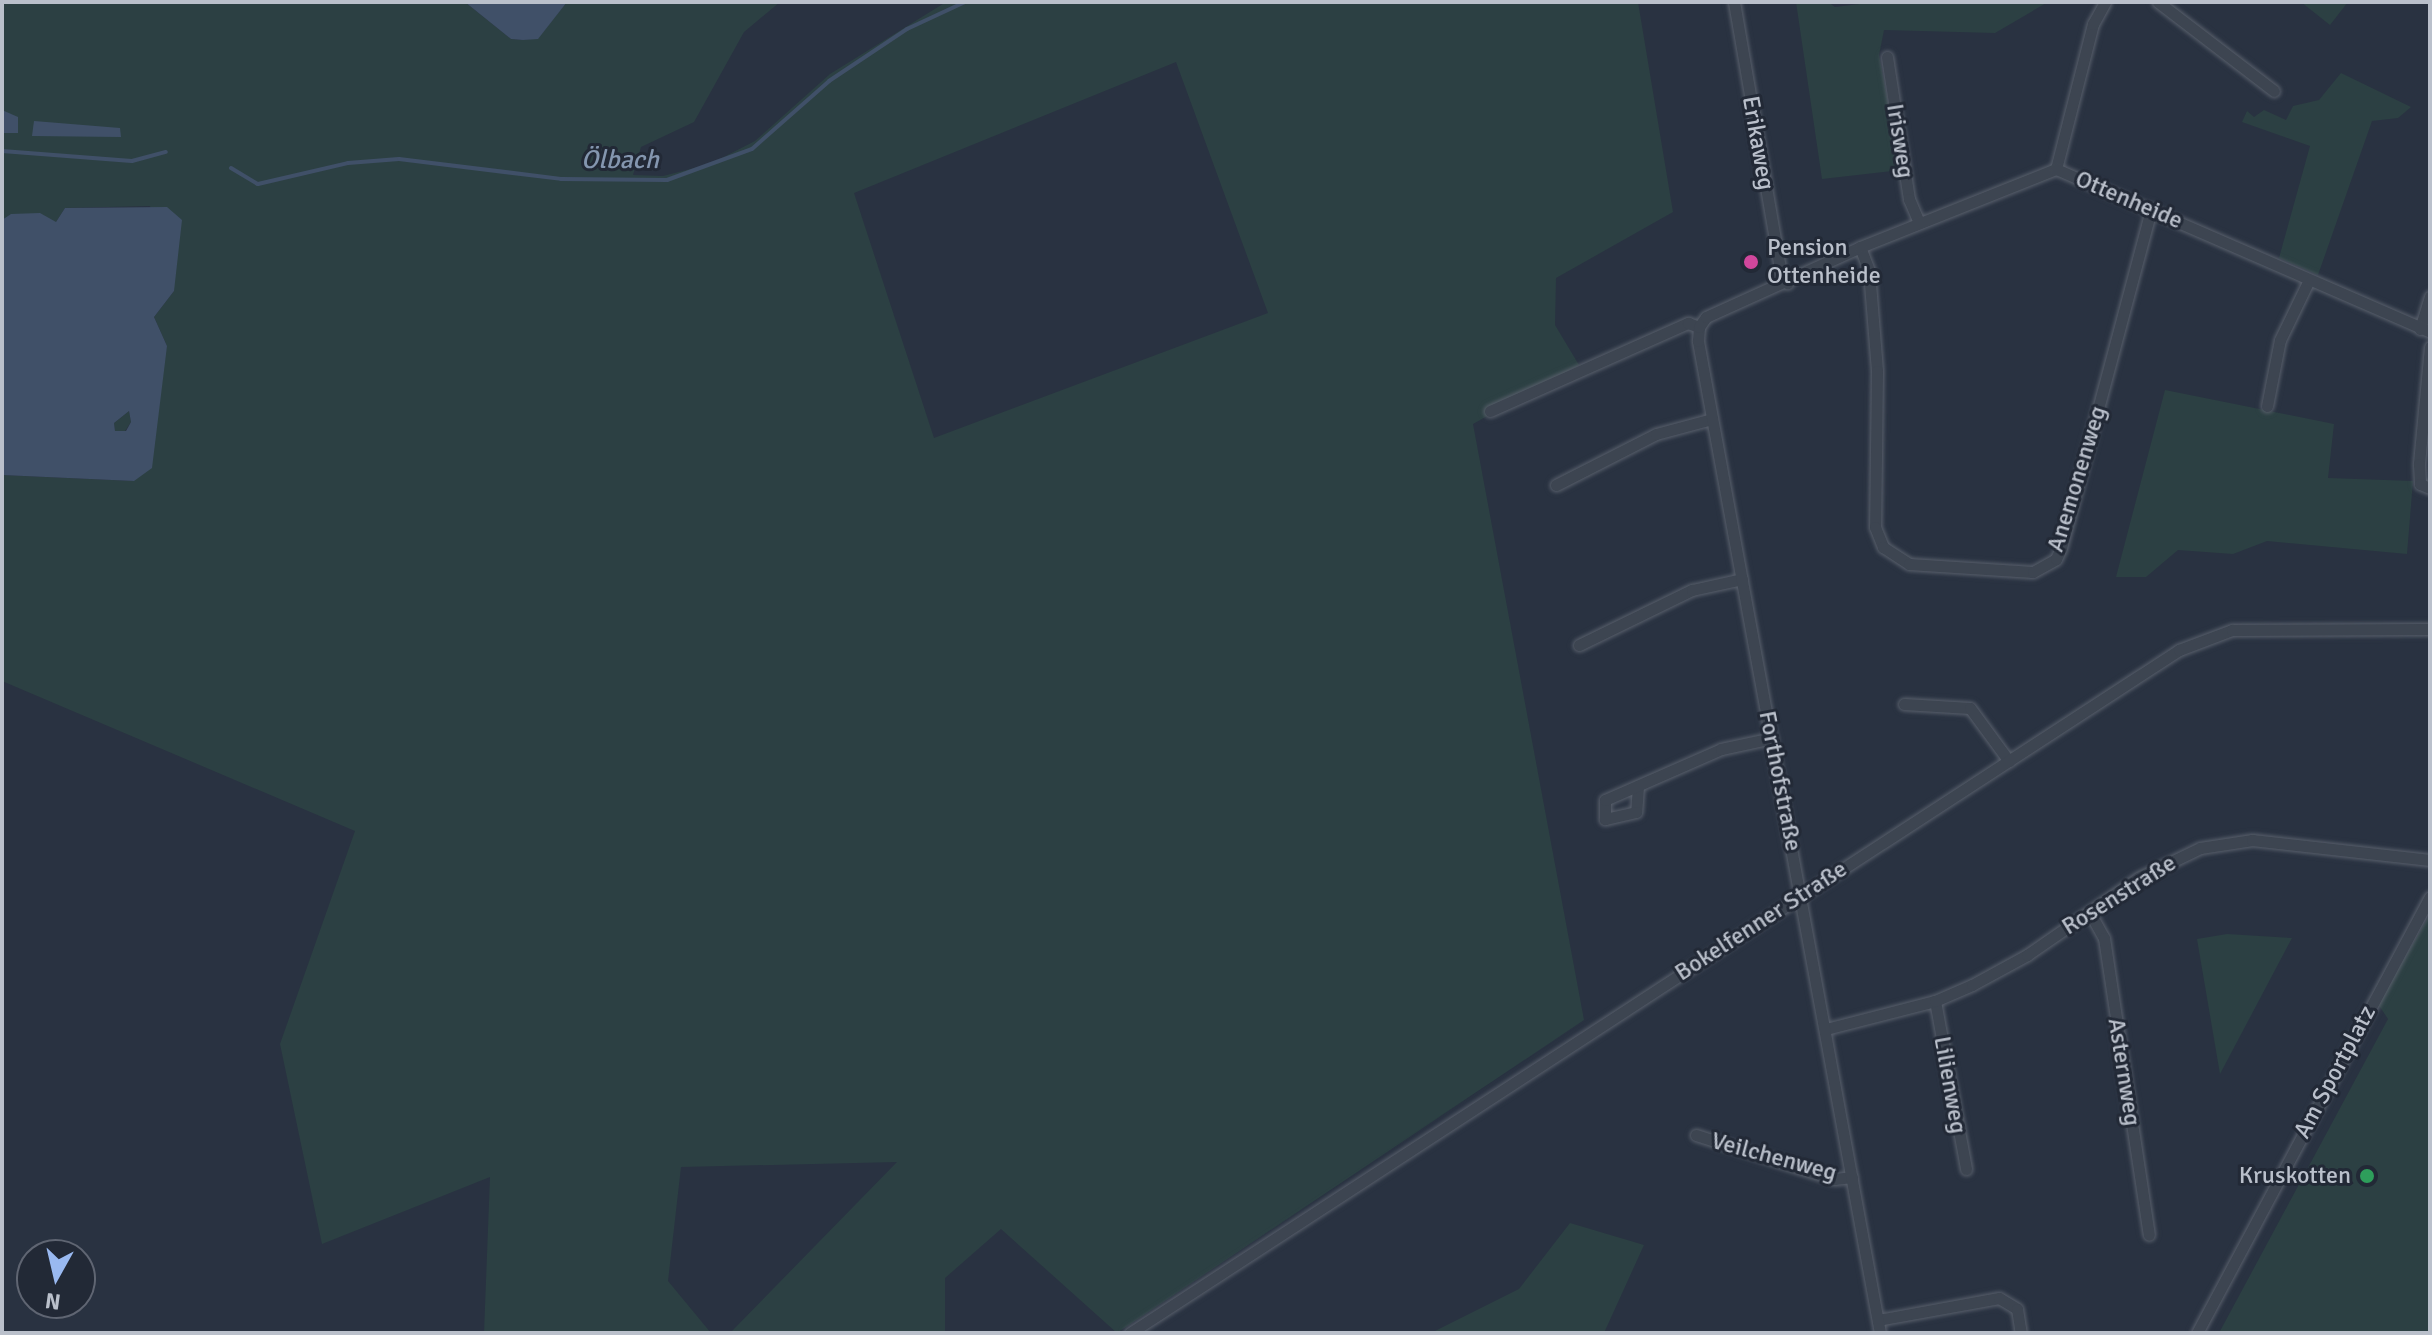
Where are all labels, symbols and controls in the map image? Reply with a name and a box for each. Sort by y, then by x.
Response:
street label: Erikaweg [1736,94,1780,192]
street label: Irisweg [1880,102,1920,180]
water label: Ölbach [581,145,659,177]
street label: Ottenheide [2071,165,2187,235]
place label: Pension Ottenheide [1767,234,1881,290]
marker: Pension Ottenheide [1742,253,1760,271]
street label: Anemonenweg [2041,403,2113,555]
street label: Forthofstraße [1752,708,1808,854]
street label: Rosenstraße [2057,849,2181,941]
street label: Bokelfenner Straße [1670,855,1852,987]
street label: Am Sportplatz [2288,1001,2382,1143]
street label: Asternweg [2101,1016,2147,1128]
street label: Lilienweg [1927,1034,1973,1136]
street label: Veilchenweg [1708,1126,1840,1188]
place label: Kruskotten [2239,1162,2351,1190]
marker: Kruskotten [2358,1167,2376,1185]
north arrow [16,1239,96,1319]
text: N [43,1287,62,1316]

